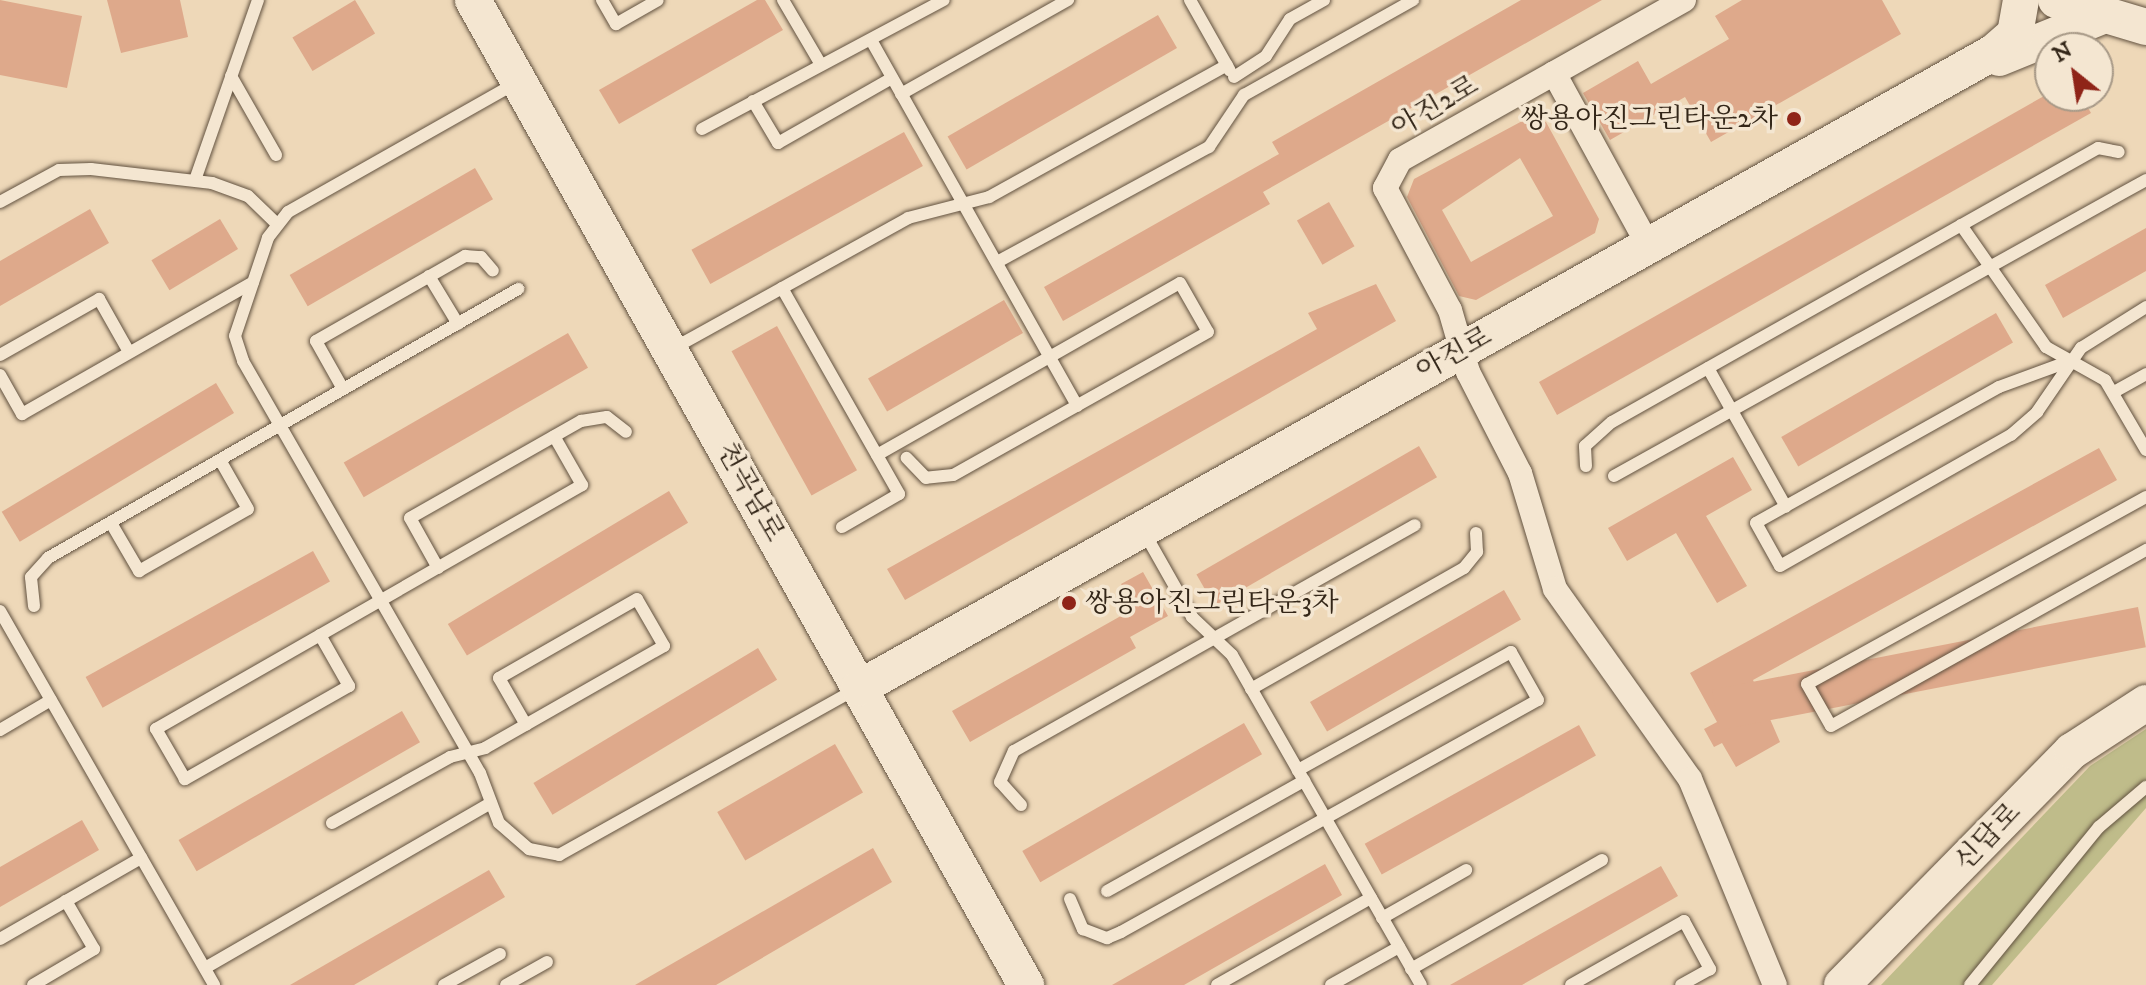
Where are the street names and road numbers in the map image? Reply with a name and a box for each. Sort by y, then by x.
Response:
street label: 아진2로 [1386,69,1484,145]
street label: 아진로 [1410,320,1498,388]
street label: 천곡남로 [709,437,791,547]
street label: 신답로 [1948,796,2028,878]

